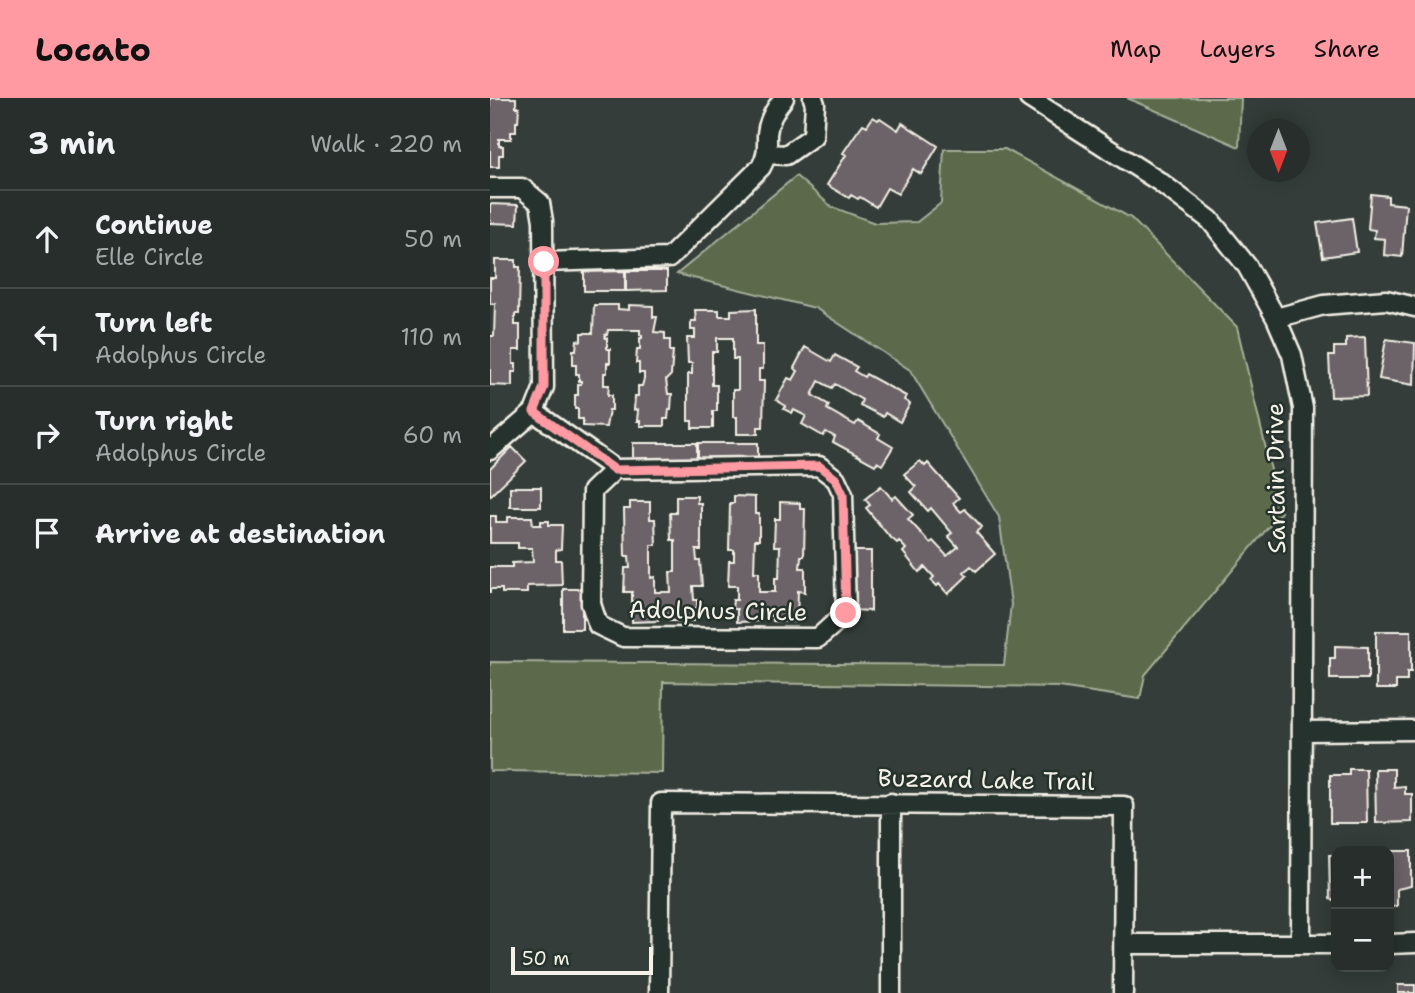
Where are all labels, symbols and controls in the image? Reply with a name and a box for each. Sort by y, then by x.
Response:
text: Locato [35,27,151,72]
text: Map [1110,33,1161,65]
text: Layers [1199,33,1276,65]
text: Share [1314,33,1380,65]
north arrow [1247,119,1310,182]
text: 3 min [28,123,115,164]
text: Walk · 220 m [310,129,462,159]
text: Continue [95,207,213,242]
icon: ahead [28,220,66,258]
text: 50 m [404,224,462,254]
text: Elle Circle [95,242,204,272]
route start [528,246,559,277]
text: Turn left [95,305,212,340]
icon: left [28,318,66,356]
text: 110 m [400,322,462,352]
text: Adolphus Circle [95,340,266,370]
street label: Sartain Drive [1259,402,1293,554]
text: Turn right [95,403,233,438]
icon: right [28,416,66,454]
text: 60 m [403,420,462,450]
text: Adolphus Circle [95,438,266,468]
icon: arrive [28,514,66,552]
text: Arrive at destination [95,516,385,551]
street label: Adolphus Circle [628,593,808,629]
route end [830,597,861,628]
street label: Buzzard Lake Trail [877,762,1095,798]
map controls [1331,846,1394,972]
button: + [1331,846,1394,909]
button: − [1331,909,1394,972]
scale bar [511,944,653,976]
text: 50 m [522,946,570,971]

